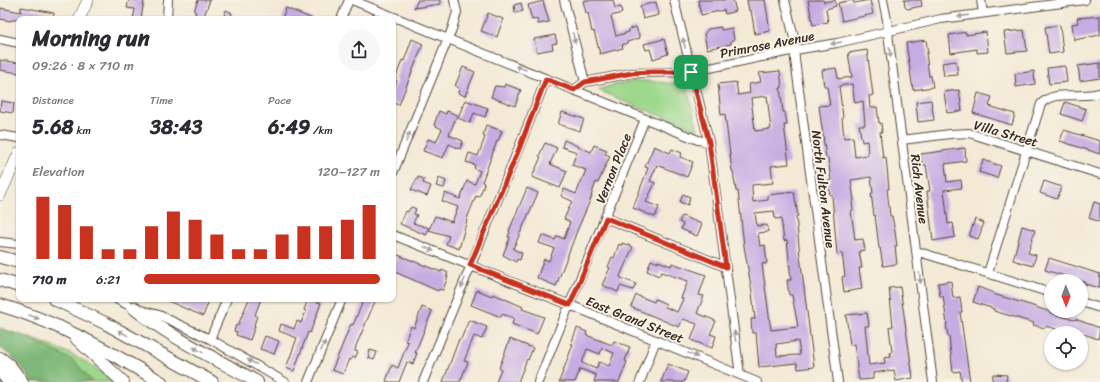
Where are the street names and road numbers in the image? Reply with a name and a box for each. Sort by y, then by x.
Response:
street label: Primrose Avenue [718,24,816,65]
street label: Villa Street [971,113,1041,154]
street label: Vernon Place [589,129,638,207]
street label: North Fulton Avenue [805,129,842,249]
street label: Rich Avenue [904,153,935,226]
street label: East Grand Street [582,289,688,350]

